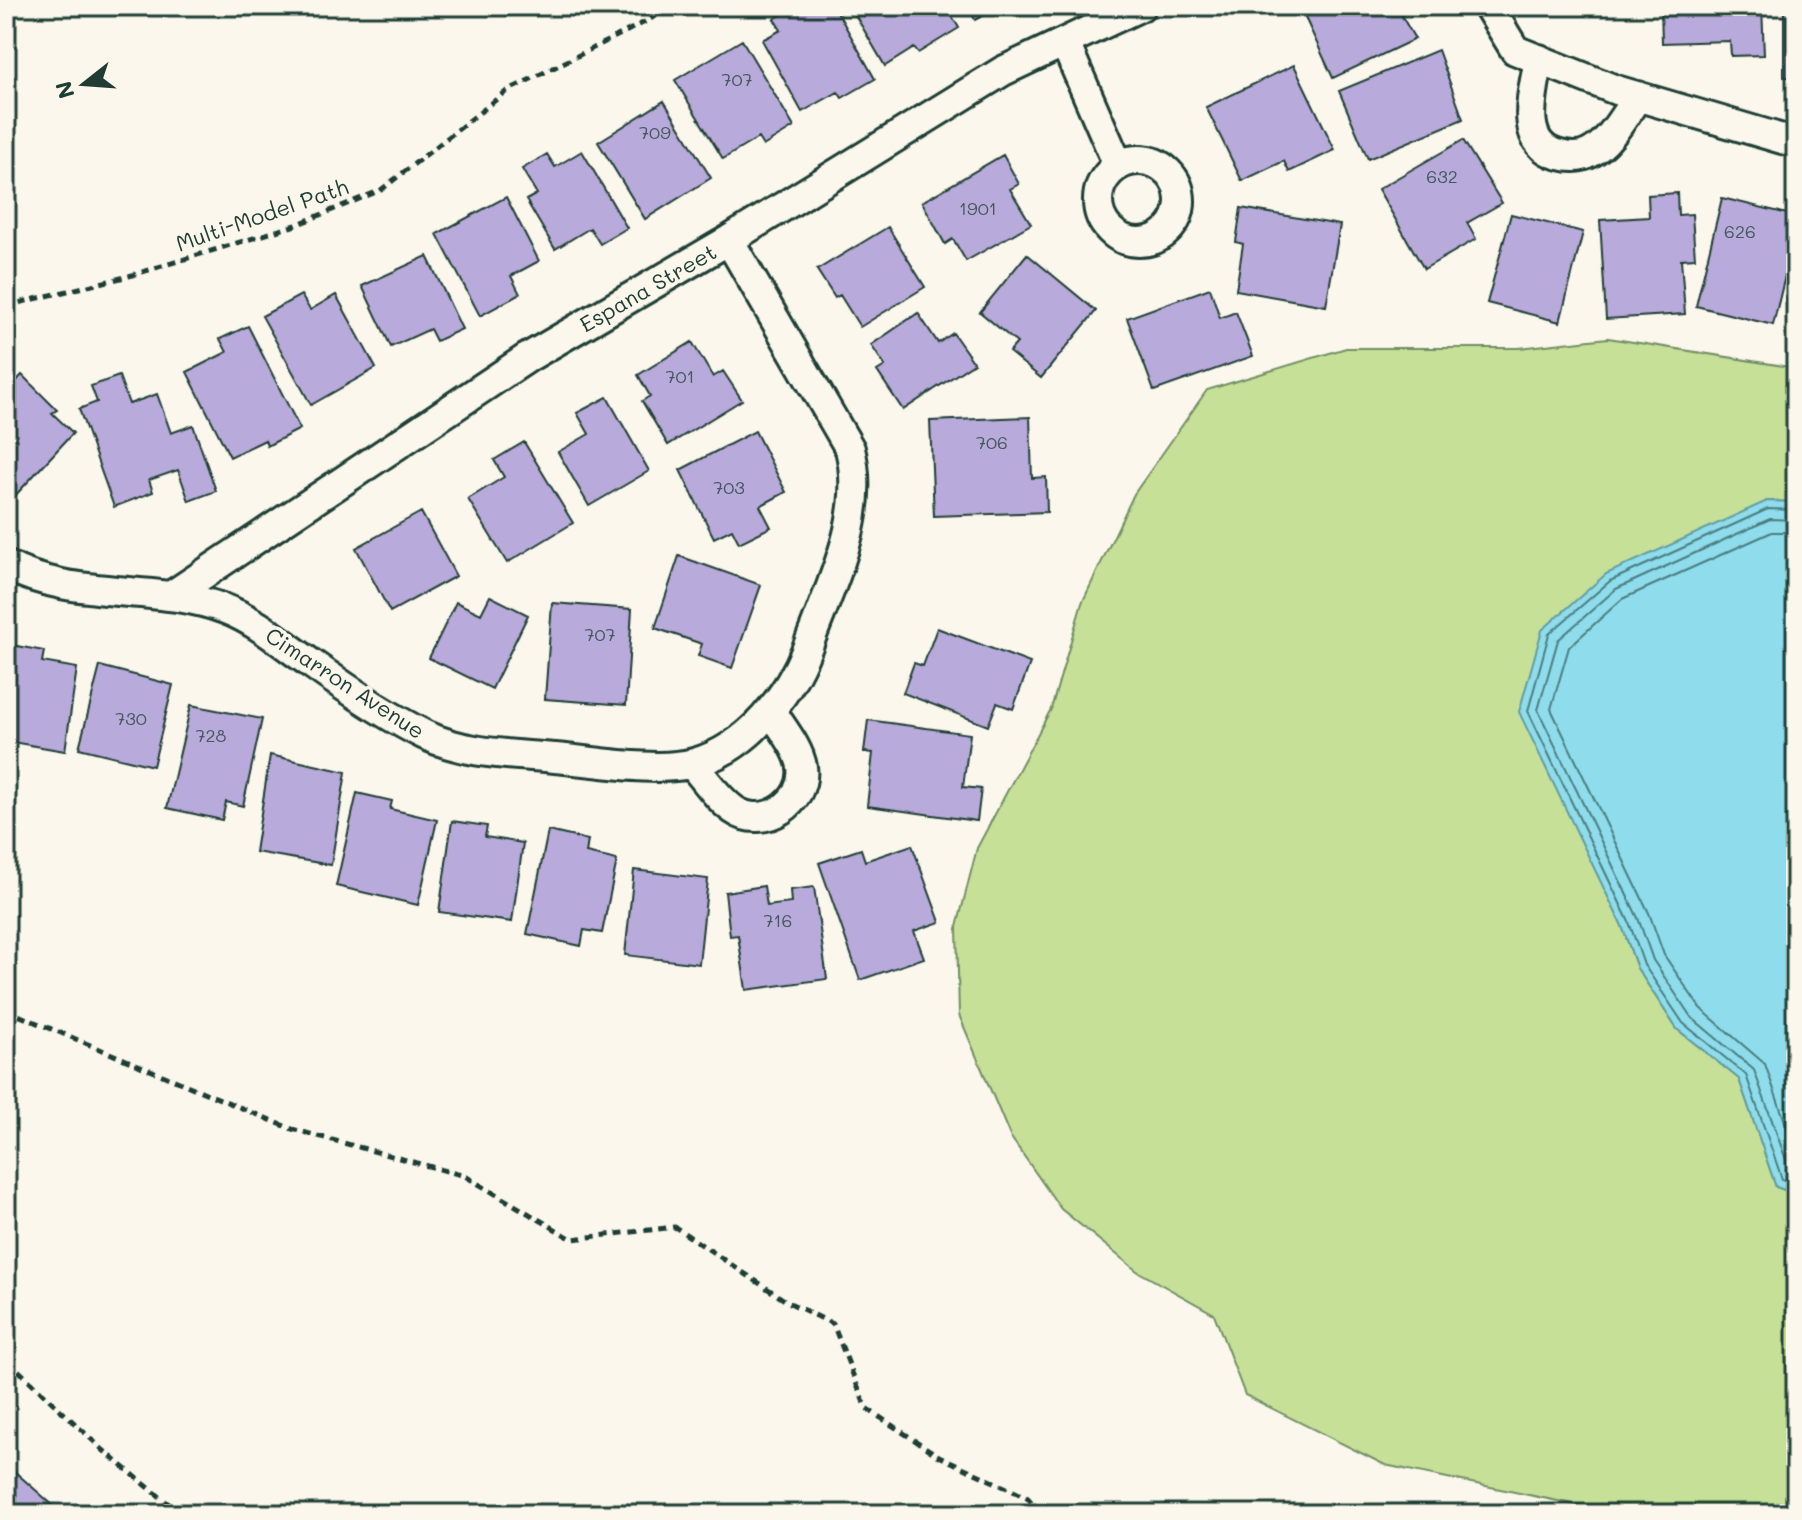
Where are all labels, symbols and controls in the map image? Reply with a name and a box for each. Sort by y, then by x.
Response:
north arrow [44,44,124,124]
house number: 707 [721,67,753,91]
text: N [48,78,81,102]
house number: 709 [639,120,671,144]
house number: 632 [1426,164,1458,188]
street label: Multi-Model Path [172,171,352,258]
house number: 1901 [959,196,997,220]
house number: 626 [1724,219,1756,243]
street label: Espana Street [574,237,721,339]
house number: 701 [665,364,695,388]
house number: 706 [976,430,1008,454]
house number: 703 [713,475,745,499]
street label: Cimarron Avenue [260,620,430,745]
house number: 707 [584,622,616,646]
house number: 730 [115,706,147,730]
house number: 728 [196,723,227,747]
house number: 716 [764,908,792,932]

